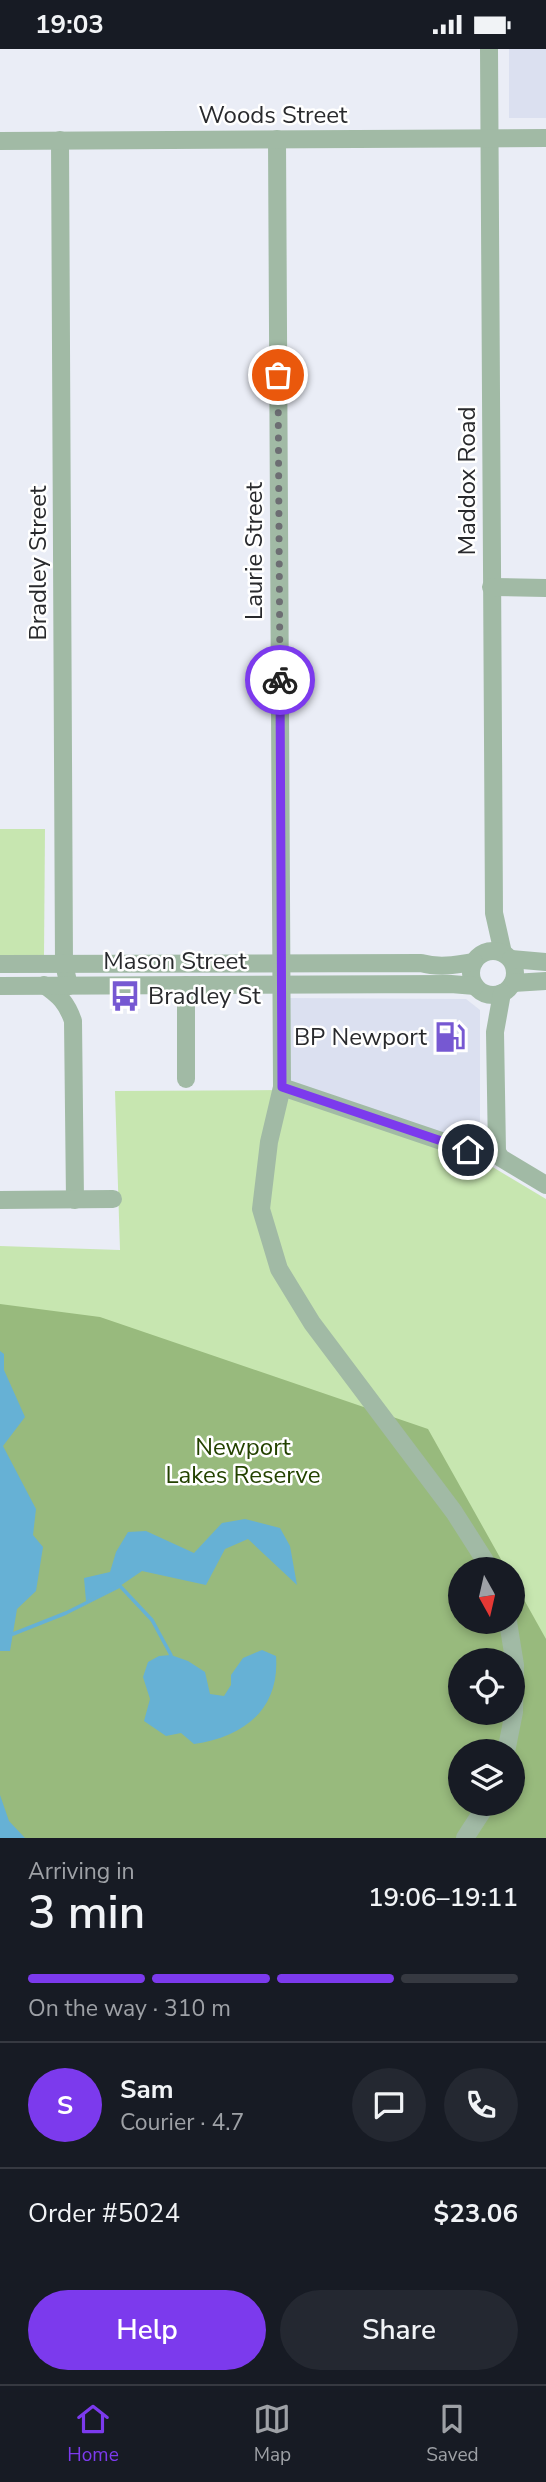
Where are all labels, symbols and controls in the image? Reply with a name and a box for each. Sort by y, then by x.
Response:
text: 19:03 [35,7,104,42]
street label: Woods Street [199,99,348,131]
pin [248,345,308,405]
icon: bag [259,356,297,394]
street label: Maddox Road [451,407,483,555]
street label: Laurie Street [238,482,270,620]
street label: Bradley Street [22,485,54,641]
courier [245,645,315,715]
icon: bike [261,661,299,699]
street label: Mason Street [103,945,247,977]
bus stop icon: Bradley St [108,979,142,1013]
place label: Bradley St [148,980,261,1012]
fuel station icon: BP Newport [433,1020,467,1054]
place label: BP Newport [294,1021,428,1053]
pin [438,1120,498,1180]
icon: home [449,1131,487,1169]
park label: Newport Lakes Reserve [165,1431,321,1491]
north arrow [448,1557,525,1635]
map controls [448,1557,525,1816]
button: locate [448,1648,525,1725]
button: layers [448,1739,525,1816]
text: Arriving in [28,1856,135,1887]
text: 19:06–19:11 [368,1880,518,1915]
text: 3 min [28,1881,145,1944]
text: On the way · 310 m [28,1993,231,2024]
button: chat [352,2068,426,2142]
button: phone [444,2068,518,2142]
text: Sam [120,2072,173,2107]
text: S [57,2088,73,2123]
text: Courier · 4.7 [120,2107,244,2138]
text: Order #5024 [28,2196,180,2231]
text: $23.06 [434,2196,518,2231]
button: Help [28,2290,266,2370]
button: Share [280,2290,518,2370]
tab: Home [67,2400,119,2468]
tab: Map [253,2400,291,2468]
tab: Saved [426,2400,479,2468]

